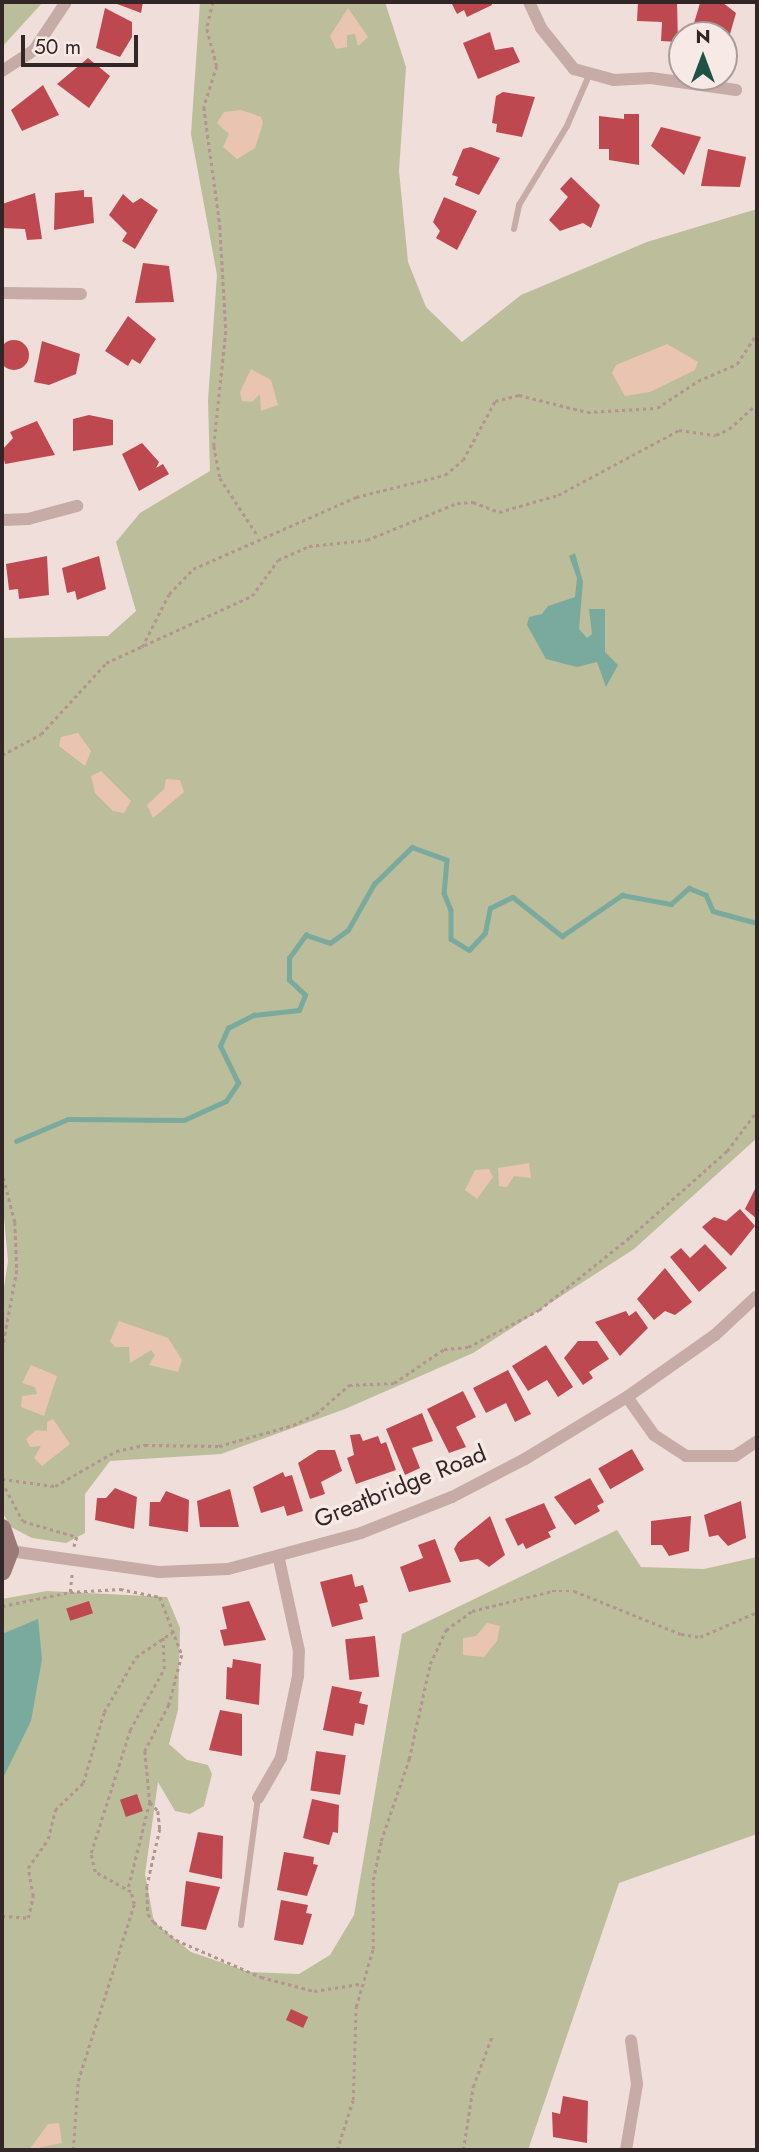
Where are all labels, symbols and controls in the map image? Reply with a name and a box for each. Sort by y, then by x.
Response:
scale bar [24,21,142,65]
north arrow [668,21,738,91]
text: N [695,23,711,50]
text: 50 m [34,32,81,62]
street label: Greatbridge Road [310,1438,490,1534]

